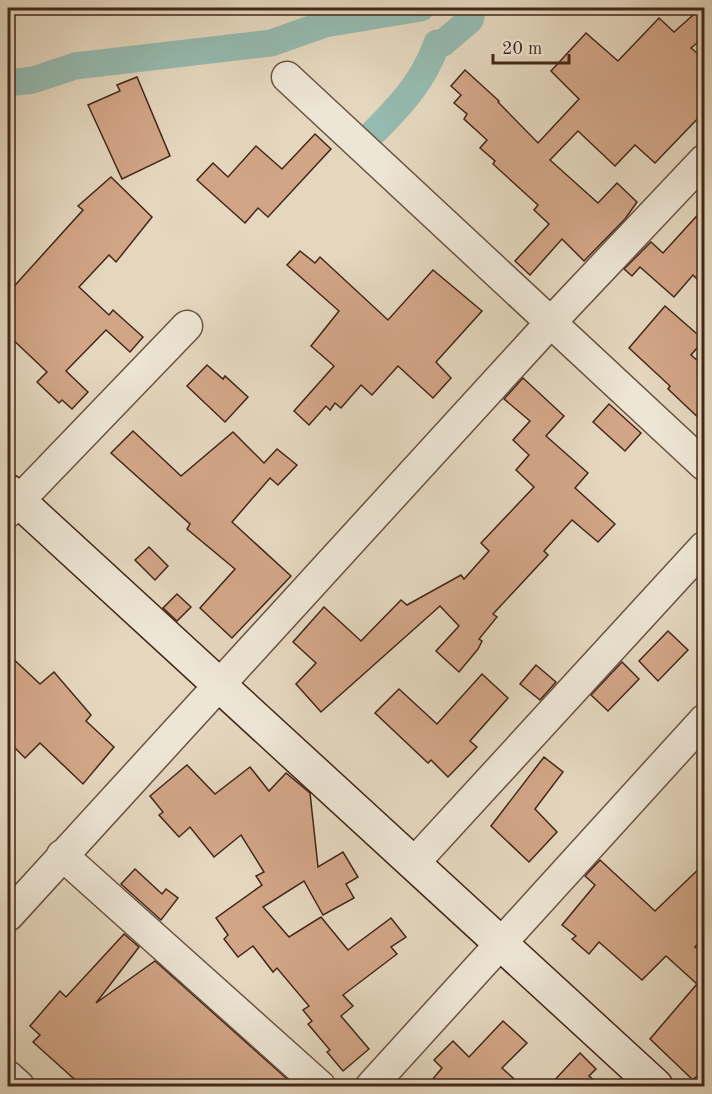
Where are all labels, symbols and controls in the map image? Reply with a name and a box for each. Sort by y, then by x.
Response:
scale bar [493,27,570,65]
text: 20 m [502,40,542,58]

